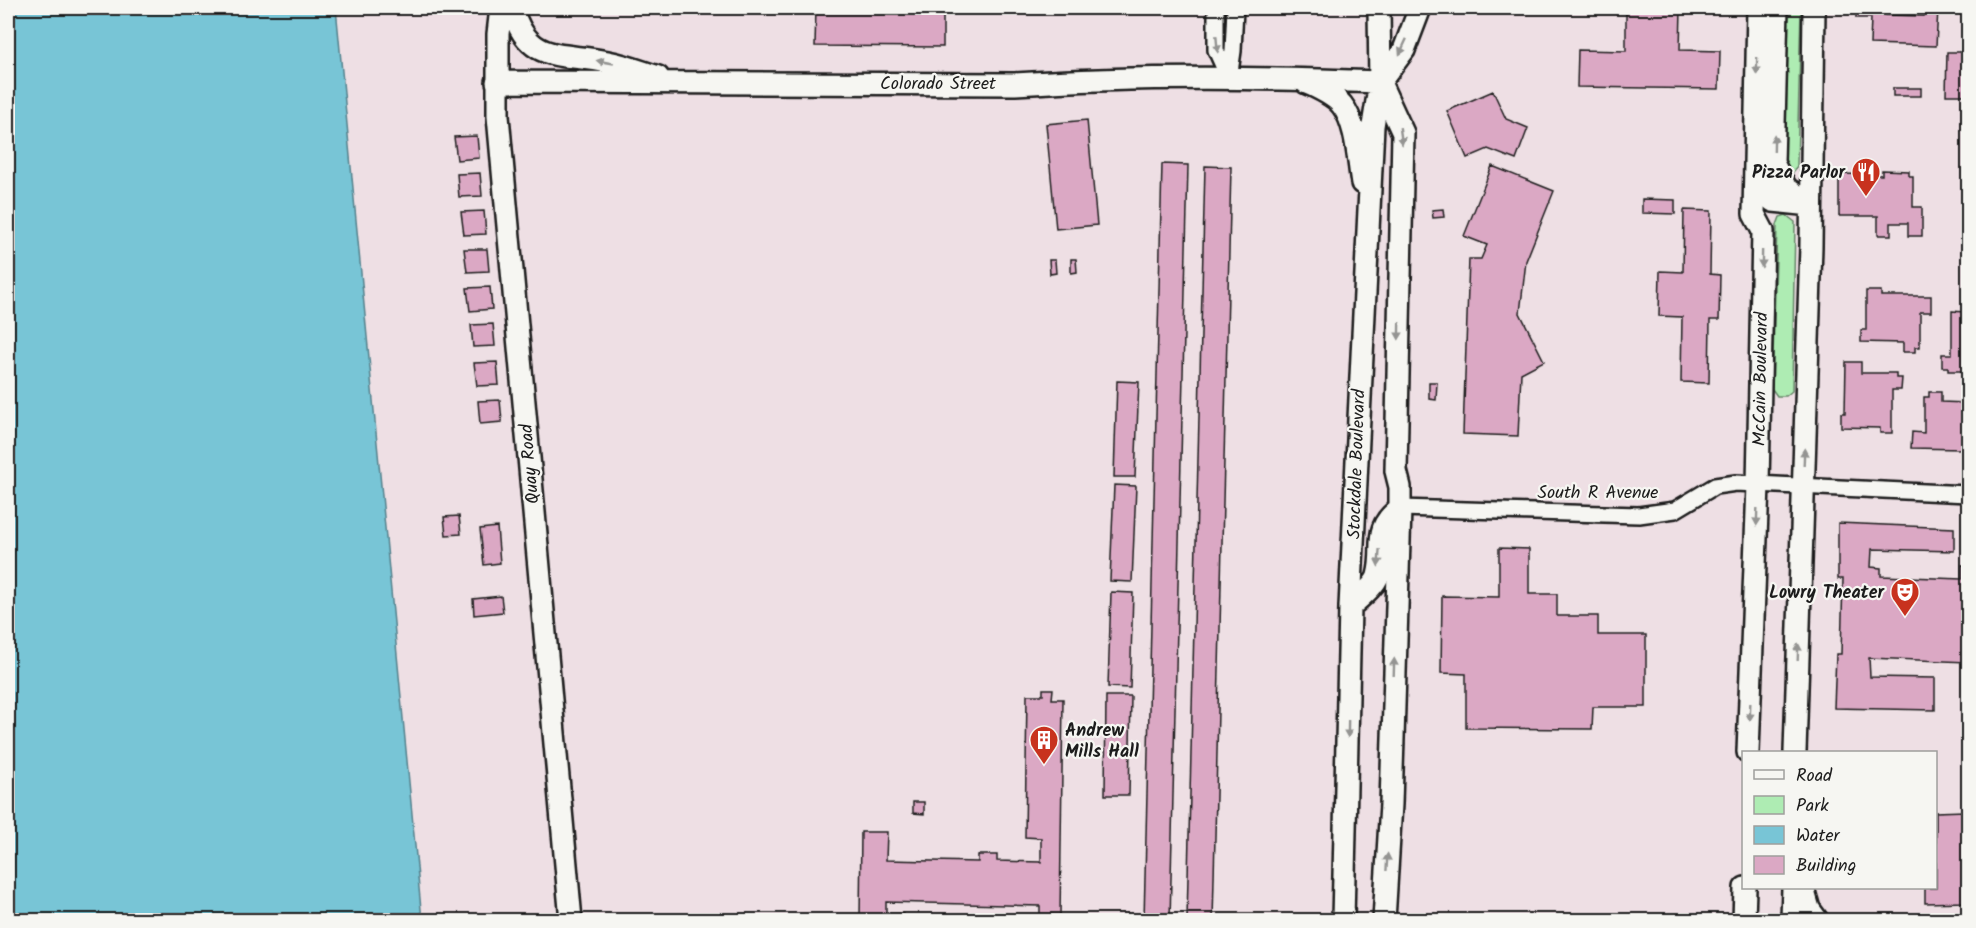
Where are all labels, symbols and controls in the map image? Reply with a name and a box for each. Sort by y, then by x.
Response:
one-way arrow [1212,35,1222,54]
one-way arrow [1399,38,1408,55]
one-way arrow [1752,56,1762,75]
one-way arrow [596,57,615,66]
street label: Colorado Street [880,70,997,99]
one-way arrow [1396,127,1405,146]
one-way arrow [1769,133,1778,152]
restaurant icon: Pizza Parlor [1850,156,1882,198]
place label: Pizza Parlor [1752,159,1846,188]
one-way arrow [1757,249,1767,268]
street label: McCain Boulevard [1746,311,1777,446]
one-way arrow [1394,321,1403,340]
street label: Stockdale Boulevard [1340,388,1375,540]
street label: Quay Road [512,422,548,505]
one-way arrow [1799,448,1808,467]
street label: South R Avenue [1538,479,1658,508]
one-way arrow [1752,507,1762,526]
one-way arrow [1374,549,1384,568]
theatre icon: Lowry Theater [1889,576,1921,618]
place label: Lowry Theater [1769,579,1885,608]
one-way arrow [1793,643,1803,662]
one-way arrow [1389,658,1398,677]
one-way arrow [1745,702,1754,721]
place label: Andrew Mills Hall [1065,717,1139,767]
one-way arrow [1343,719,1353,738]
building icon: Andrew Mills Hall [1028,724,1060,766]
legend [1742,751,1937,889]
text: Road [1796,762,1833,791]
text: Park [1796,792,1829,821]
text: Water [1796,822,1841,851]
text: Building [1796,852,1856,881]
one-way arrow [1383,853,1392,872]

